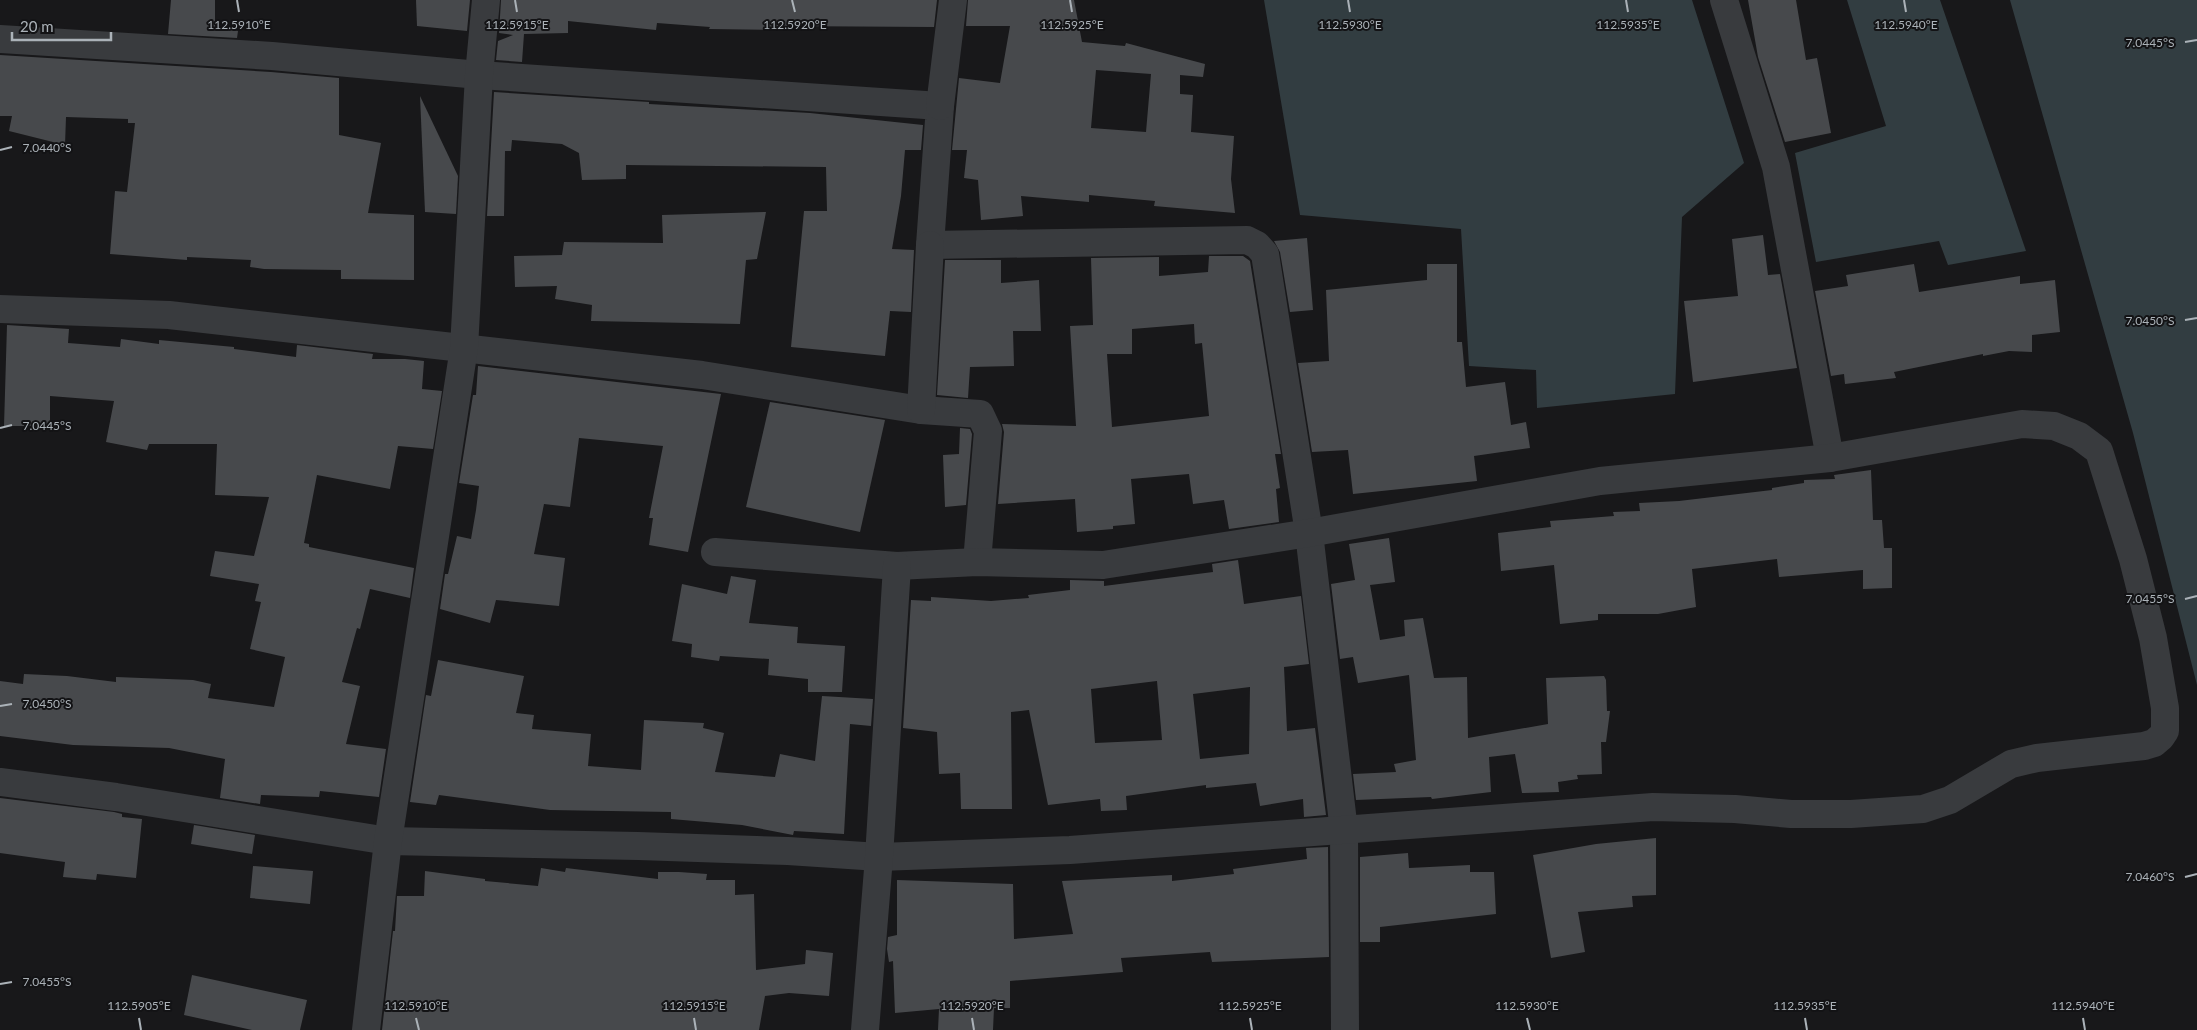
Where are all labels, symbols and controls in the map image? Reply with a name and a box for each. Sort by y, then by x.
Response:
scale bar [12,10,111,42]
text: 20 m [20,17,54,35]
text: 112.5910°E [207,17,271,32]
text: 112.5915°E [485,17,549,32]
text: 112.5920°E [763,17,827,32]
text: 112.5925°E [1040,17,1104,32]
text: 112.5930°E [1318,17,1382,32]
text: 112.5935°E [1596,17,1660,32]
text: 112.5940°E [1874,17,1938,32]
text: 7.0445°S [2125,35,2175,50]
text: 7.0440°S [22,140,72,155]
text: 7.0450°S [2125,313,2175,328]
text: 7.0445°S [22,418,72,433]
text: 7.0455°S [2125,591,2175,606]
text: 7.0450°S [22,696,72,711]
text: 7.0460°S [2125,869,2175,884]
text: 7.0455°S [22,974,72,989]
text: 112.5905°E [107,998,171,1013]
text: 112.5910°E [384,998,448,1013]
text: 112.5915°E [662,998,726,1013]
text: 112.5920°E [940,998,1004,1013]
text: 112.5925°E [1218,998,1282,1013]
text: 112.5930°E [1495,998,1559,1013]
text: 112.5935°E [1773,998,1837,1013]
text: 112.5940°E [2051,998,2115,1013]

